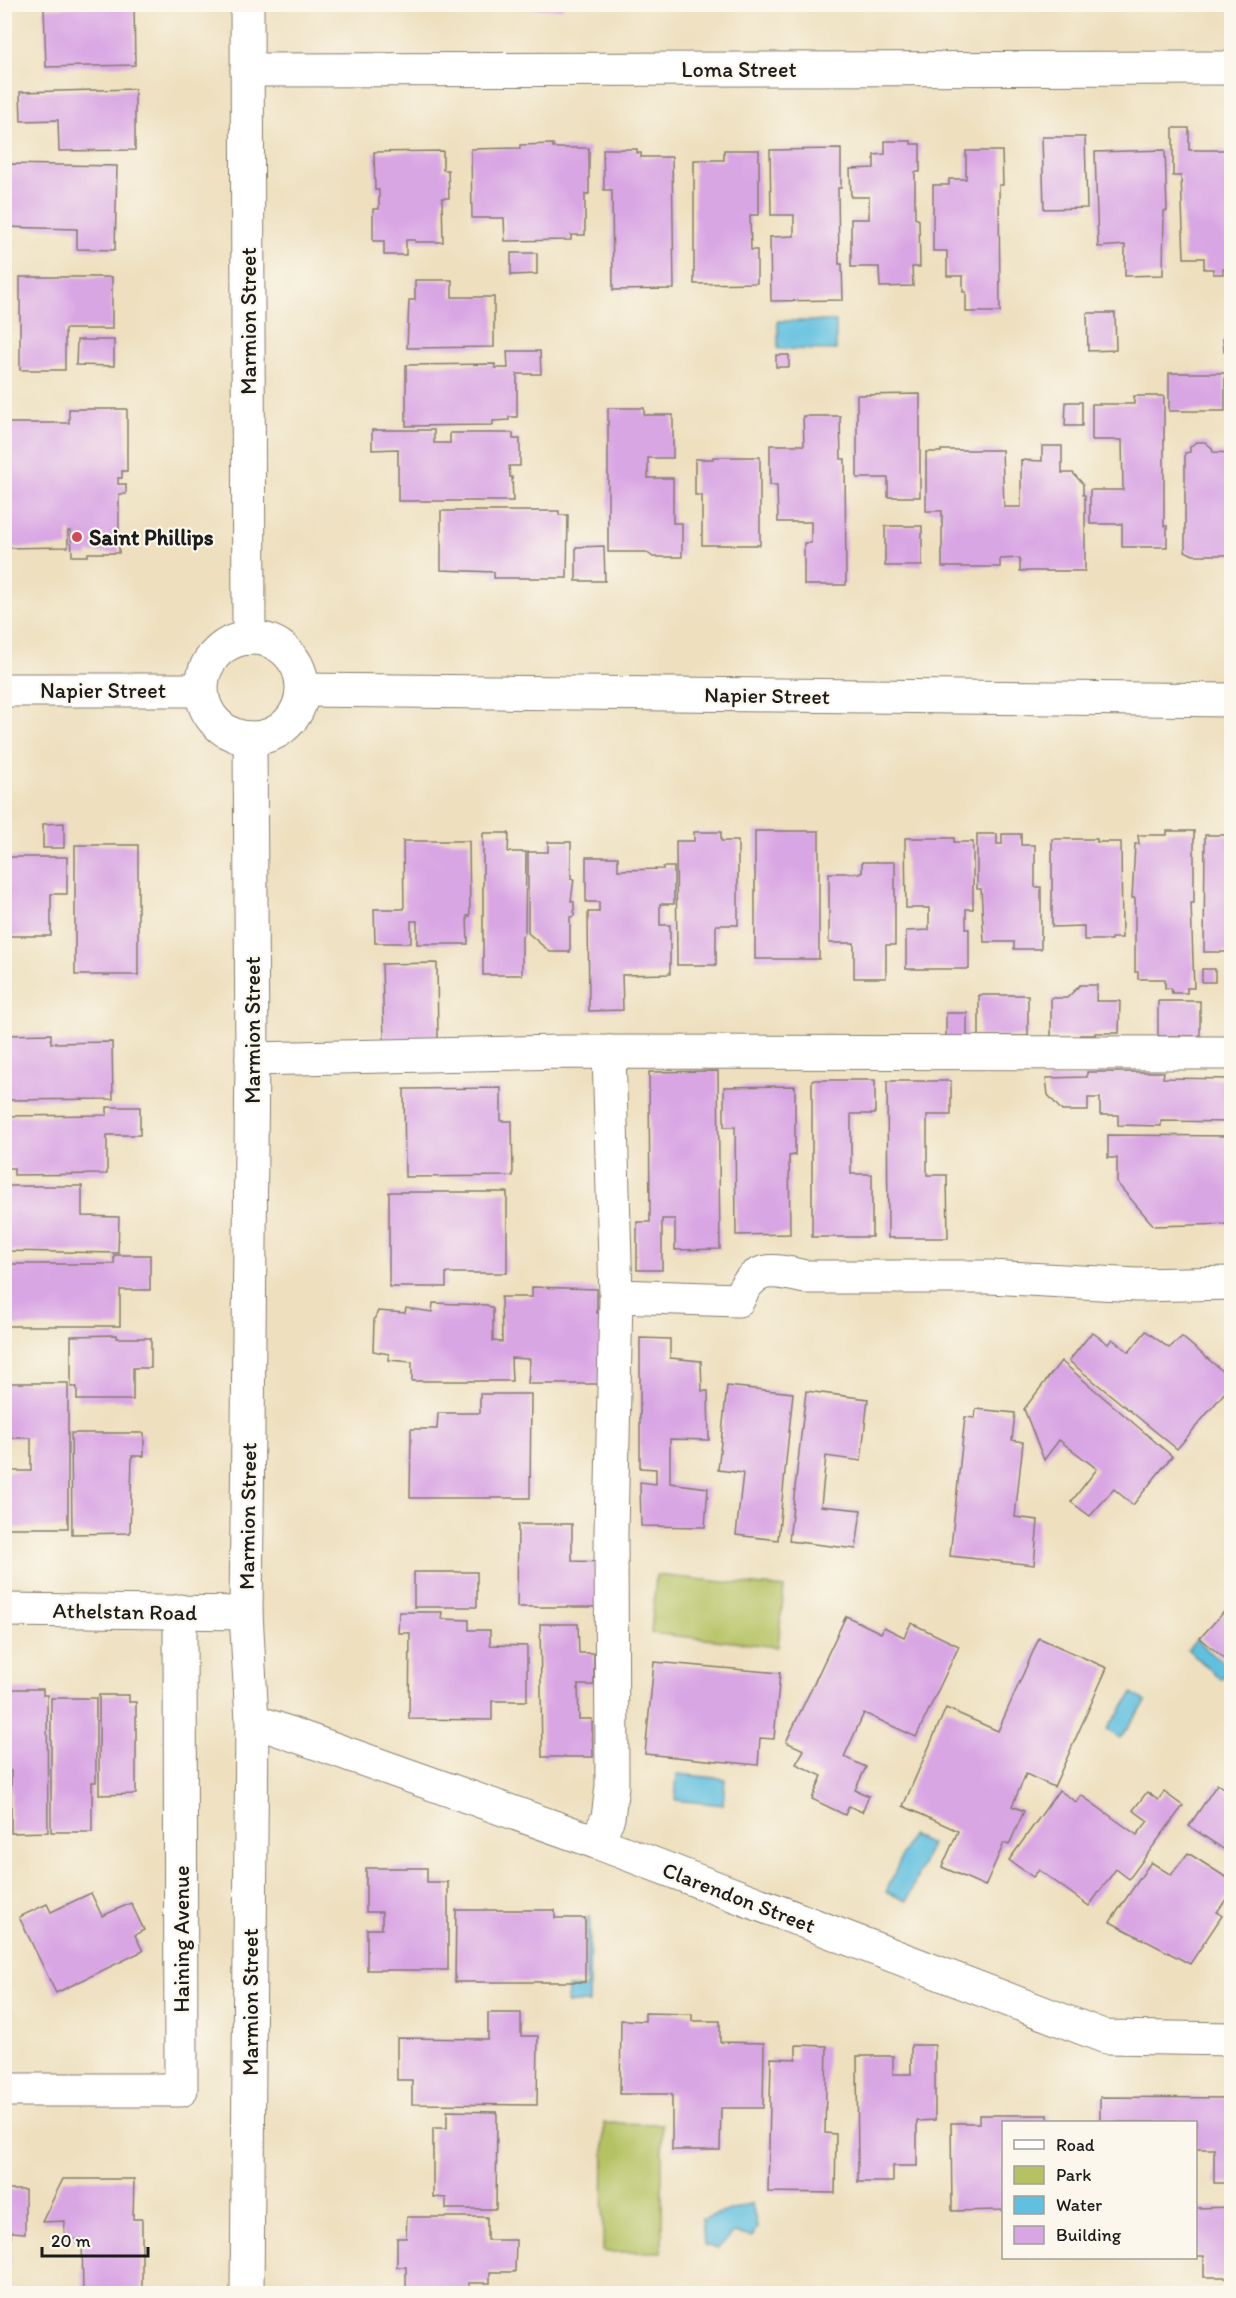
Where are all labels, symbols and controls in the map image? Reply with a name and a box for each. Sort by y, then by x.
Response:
street label: Loma Street [681,56,797,83]
street label: Marmion Street [235,247,262,395]
place label: Saint Phillips [89,524,214,551]
marker: Saint Phillips [70,530,84,544]
street label: Napier Street [40,677,166,704]
street label: Napier Street [704,681,830,710]
street label: Marmion Street [239,956,266,1104]
street label: Marmion Street [233,1442,262,1590]
street label: Athelstan Road [52,1597,198,1626]
street label: Clarendon Street [659,1856,819,1939]
street label: Haining Avenue [168,1865,195,2013]
street label: Marmion Street [237,1928,264,2076]
legend [1002,2121,1197,2259]
text: Road [1056,2134,1095,2156]
text: Park [1056,2164,1091,2186]
text: Water [1056,2194,1102,2216]
scale bar [42,2220,148,2258]
text: Building [1056,2224,1122,2246]
text: 20 m [51,2230,91,2252]

